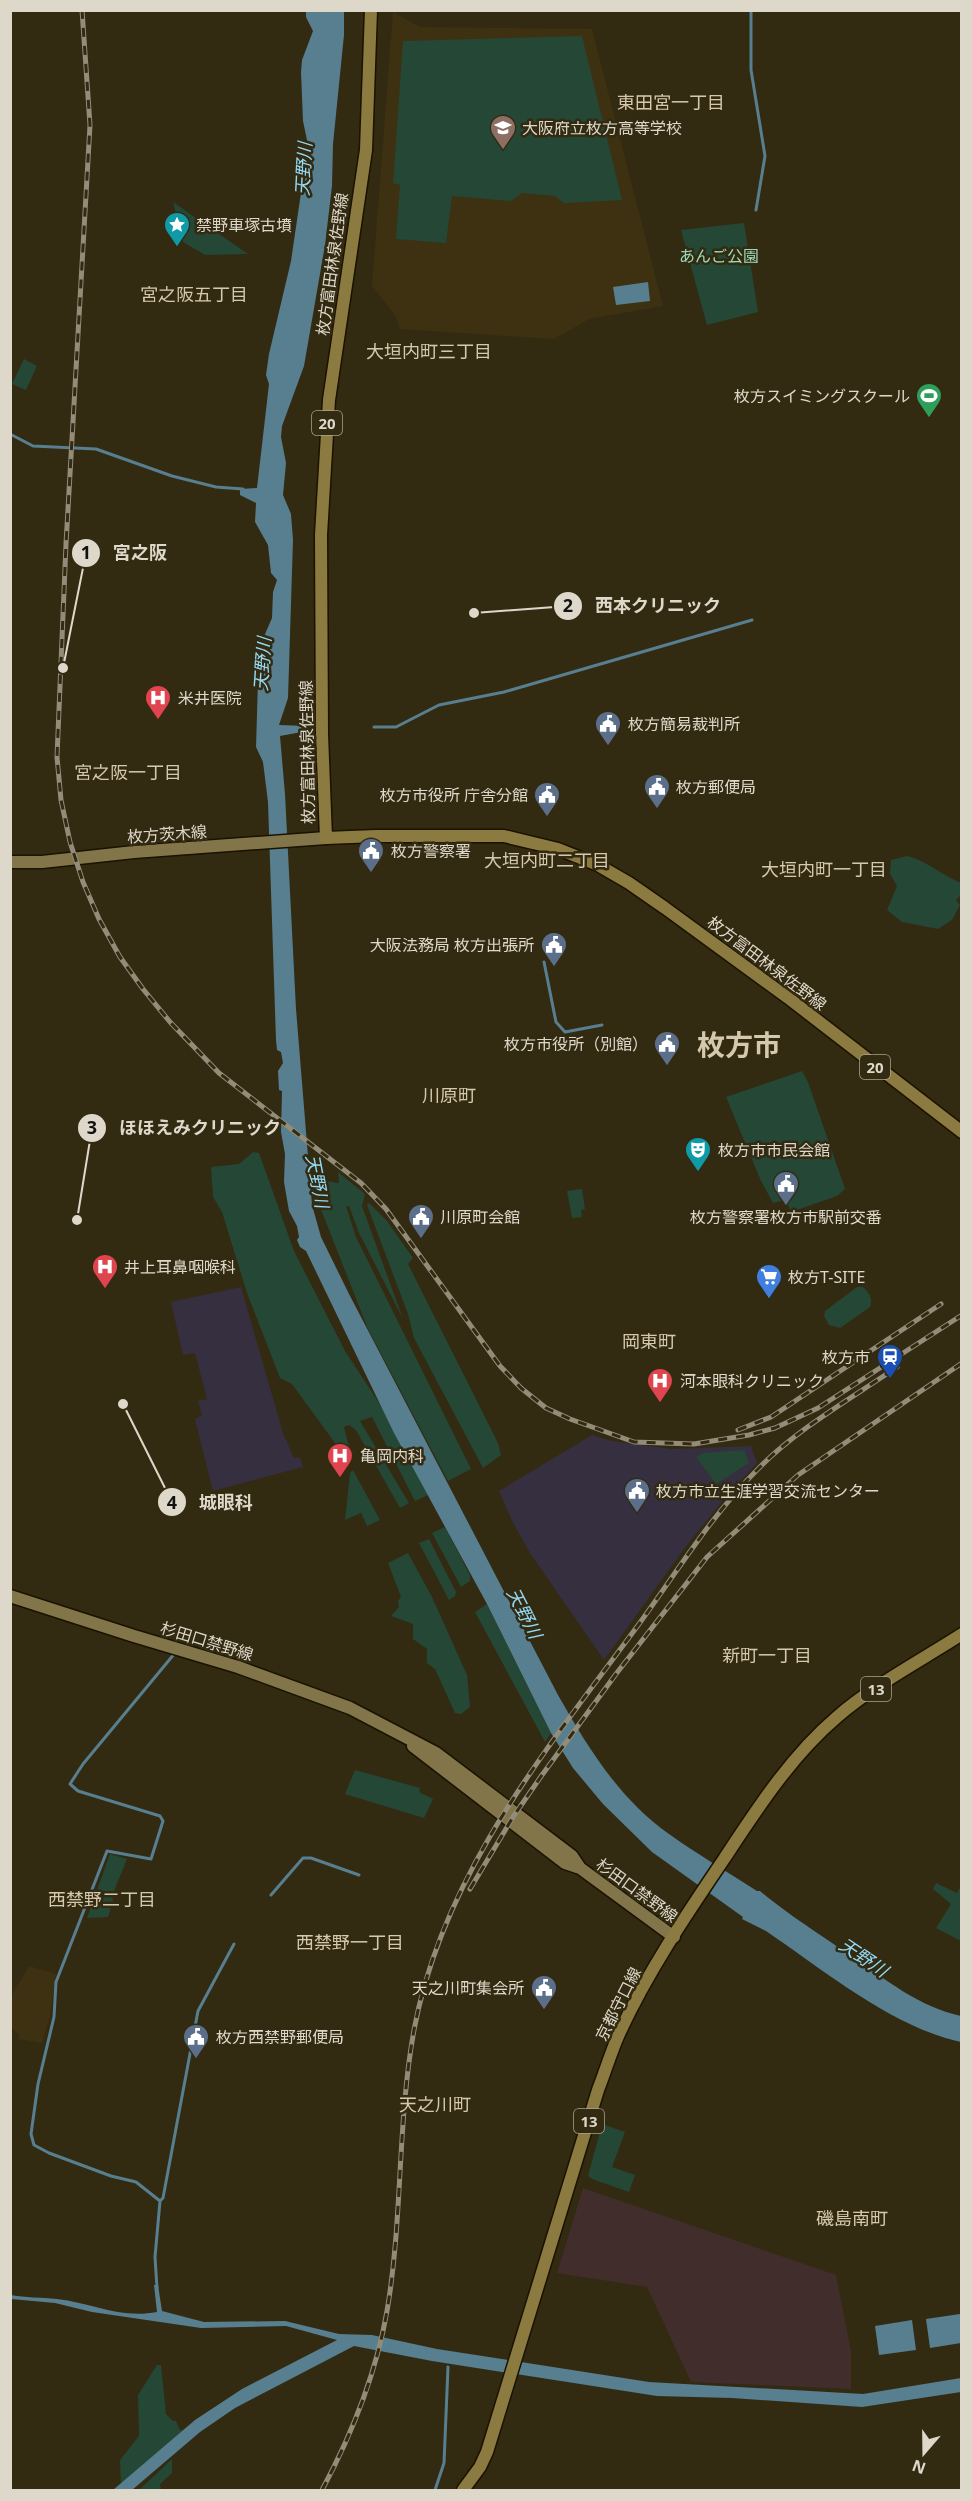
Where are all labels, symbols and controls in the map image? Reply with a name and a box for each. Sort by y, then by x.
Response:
district label: 東田宮一丁目 [617,90,725,114]
school or university icon: 大阪府立枚方高等学校 [488,113,518,151]
place label: 大阪府立枚方高等学校 [522,117,682,139]
water label: 天野川 [290,139,317,197]
street label: 枚方富田林泉佐野線 [311,191,353,337]
place icon: 禁野車塚古墳 [162,210,192,248]
place label: 禁野車塚古墳 [196,214,292,236]
park label: あんご公園 [679,245,759,267]
district label: 宮之阪五丁目 [140,282,248,306]
district label: 大垣内町三丁目 [366,339,492,363]
sports icon: 枚方スイミングスクール [914,381,944,419]
place label: 枚方スイミングスクール [734,385,910,407]
road number: 20 [312,411,342,435]
callout: 宮之阪 [71,535,179,571]
text: 1 [81,540,91,564]
text: 宮之阪 [113,540,167,564]
callout: 西本クリニック [553,588,733,624]
text: 2 [563,593,573,617]
text: 西本クリニック [595,593,721,617]
water label: 天野川 [248,634,276,692]
street label: 枚方富田林泉佐野線 [295,680,319,824]
hospital icon: 米井医院 [143,683,173,721]
place label: 米井医院 [178,687,242,709]
public building icon: 枚方簡易裁判所 [593,709,623,747]
place label: 枚方簡易裁判所 [628,713,740,735]
district label: 宮之阪一丁目 [74,760,182,784]
public building icon: 枚方郵便局 [642,772,672,810]
place label: 枚方郵便局 [676,776,756,798]
public building icon: 枚方市役所 庁舎分館 [532,780,562,818]
place label: 枚方市役所 庁舎分館 [380,784,528,806]
street label: 枚方茨木線 [126,820,208,848]
public building icon: 枚方警察署 [356,836,386,874]
place label: 枚方警察署 [391,840,471,862]
district label: 大垣内町二丁目 [484,848,610,872]
district label: 大垣内町一丁目 [761,857,887,881]
street label: 枚方富田林泉佐野線 [703,911,831,1015]
public building icon: 大阪法務局 枚方出張所 [539,930,569,968]
place label: 大阪法務局 枚方出張所 [370,934,534,956]
district label: 枚方市 [697,1025,781,1063]
public building icon: 枚方市役所（別館） [652,1029,682,1067]
place label: 枚方市役所（別館） [504,1033,648,1055]
road number: 20 [860,1055,890,1079]
district label: 川原町 [422,1083,476,1107]
callout: ほほえみクリニック [77,1110,293,1146]
text: 3 [87,1115,97,1139]
text: ほほえみクリニック [119,1115,281,1139]
theatre icon: 枚方市市民会館 [683,1135,713,1173]
place label: 枚方市市民会館 [718,1139,830,1161]
water label: 天野川 [301,1152,335,1212]
public building icon: 枚方警察署枚方市駅前交番 [771,1169,801,1207]
public building icon: 川原町会館 [406,1202,436,1240]
place label: 川原町会館 [440,1206,520,1228]
place label: 枚方警察署枚方市駅前交番 [690,1206,882,1228]
hospital icon: 井上耳鼻咽喉科 [90,1252,120,1290]
place label: 井上耳鼻咽喉科 [124,1256,236,1278]
supermarket icon: 枚方T-SITE [754,1262,784,1300]
place label: 枚方T-SITE [788,1266,865,1288]
district label: 岡東町 [622,1329,676,1353]
station icon: 枚方市 [875,1342,905,1380]
place label: 枚方市 [822,1346,870,1368]
hospital icon: 河本眼科クリニック [645,1366,675,1404]
place label: 河本眼科クリニック [680,1370,824,1392]
hospital icon: 亀岡内科 [325,1441,355,1479]
place label: 亀岡内科 [360,1445,424,1467]
public building icon: 枚方市立生涯学習交流センター [622,1476,652,1514]
place label: 枚方市立生涯学習交流センター [656,1480,880,1502]
callout: 城眼科 [157,1484,265,1520]
text: 4 [167,1490,177,1514]
text: 城眼科 [199,1490,253,1514]
water label: 天野川 [502,1583,549,1644]
street label: 杉田口禁野線 [158,1616,256,1666]
district label: 新町一丁目 [722,1643,812,1667]
road number: 13 [861,1677,891,1701]
street label: 杉田口禁野線 [592,1853,682,1927]
district label: 西禁野二丁目 [48,1887,156,1911]
district label: 西禁野一丁目 [296,1930,404,1954]
water label: 天野川 [835,1932,895,1983]
street label: 京都守口線 [590,1963,646,2045]
public building icon: 天之川町集会所 [529,1973,559,2011]
place label: 天之川町集会所 [412,1977,524,1999]
public building icon: 枚方西禁野郵便局 [181,2022,211,2060]
place label: 枚方西禁野郵便局 [216,2026,344,2048]
district label: 天之川町 [399,2092,471,2116]
road number: 13 [574,2109,604,2133]
district label: 磯島南町 [816,2206,888,2230]
north arrow [894,2423,954,2483]
text: N [909,2455,929,2480]

